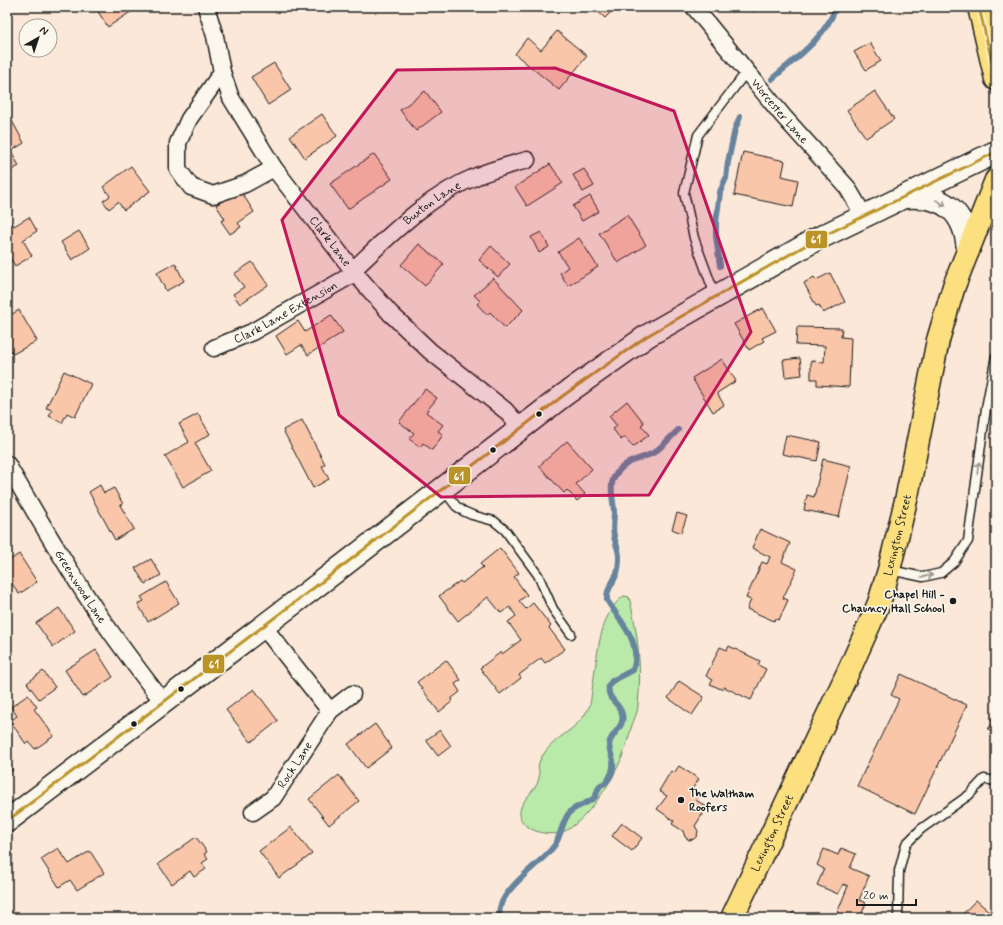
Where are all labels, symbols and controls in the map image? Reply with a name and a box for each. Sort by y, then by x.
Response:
north arrow [18,18,58,58]
text: N [36,23,51,39]
street label: Worcester Lane [747,76,812,148]
street label: Buxton Lane [400,178,464,229]
one-way arrow [935,199,947,207]
street label: Clark Lane [305,213,354,270]
line badge: 61 [805,230,828,249]
text: 61 [811,233,821,247]
street label: Clark Lane Extension [231,278,341,348]
unlabelled marker [534,409,544,419]
unlabelled marker [488,445,498,455]
one-way arrow [974,462,982,475]
line badge: 61 [448,466,471,485]
text: 61 [454,470,464,484]
street label: Lexington Street [881,492,916,578]
street label: Greenwood Lane [50,547,110,627]
one-way arrow [920,571,933,579]
place label: Chapel Hill - Chauncy Hall School [842,587,946,617]
marker: Chapel Hill - Chauncy Hall School [948,596,958,606]
line badge: 61 [202,654,225,674]
text: 61 [209,658,219,672]
unlabelled marker [176,684,186,694]
unlabelled marker [129,719,139,729]
street label: Rock Lane [274,739,317,792]
place label: The Waltham Roofers [689,786,755,816]
street label: Lexington Street [748,792,798,875]
marker: The Waltham Roofers [676,795,686,805]
scale bar [857,881,916,907]
text: 20 m [863,888,889,904]

